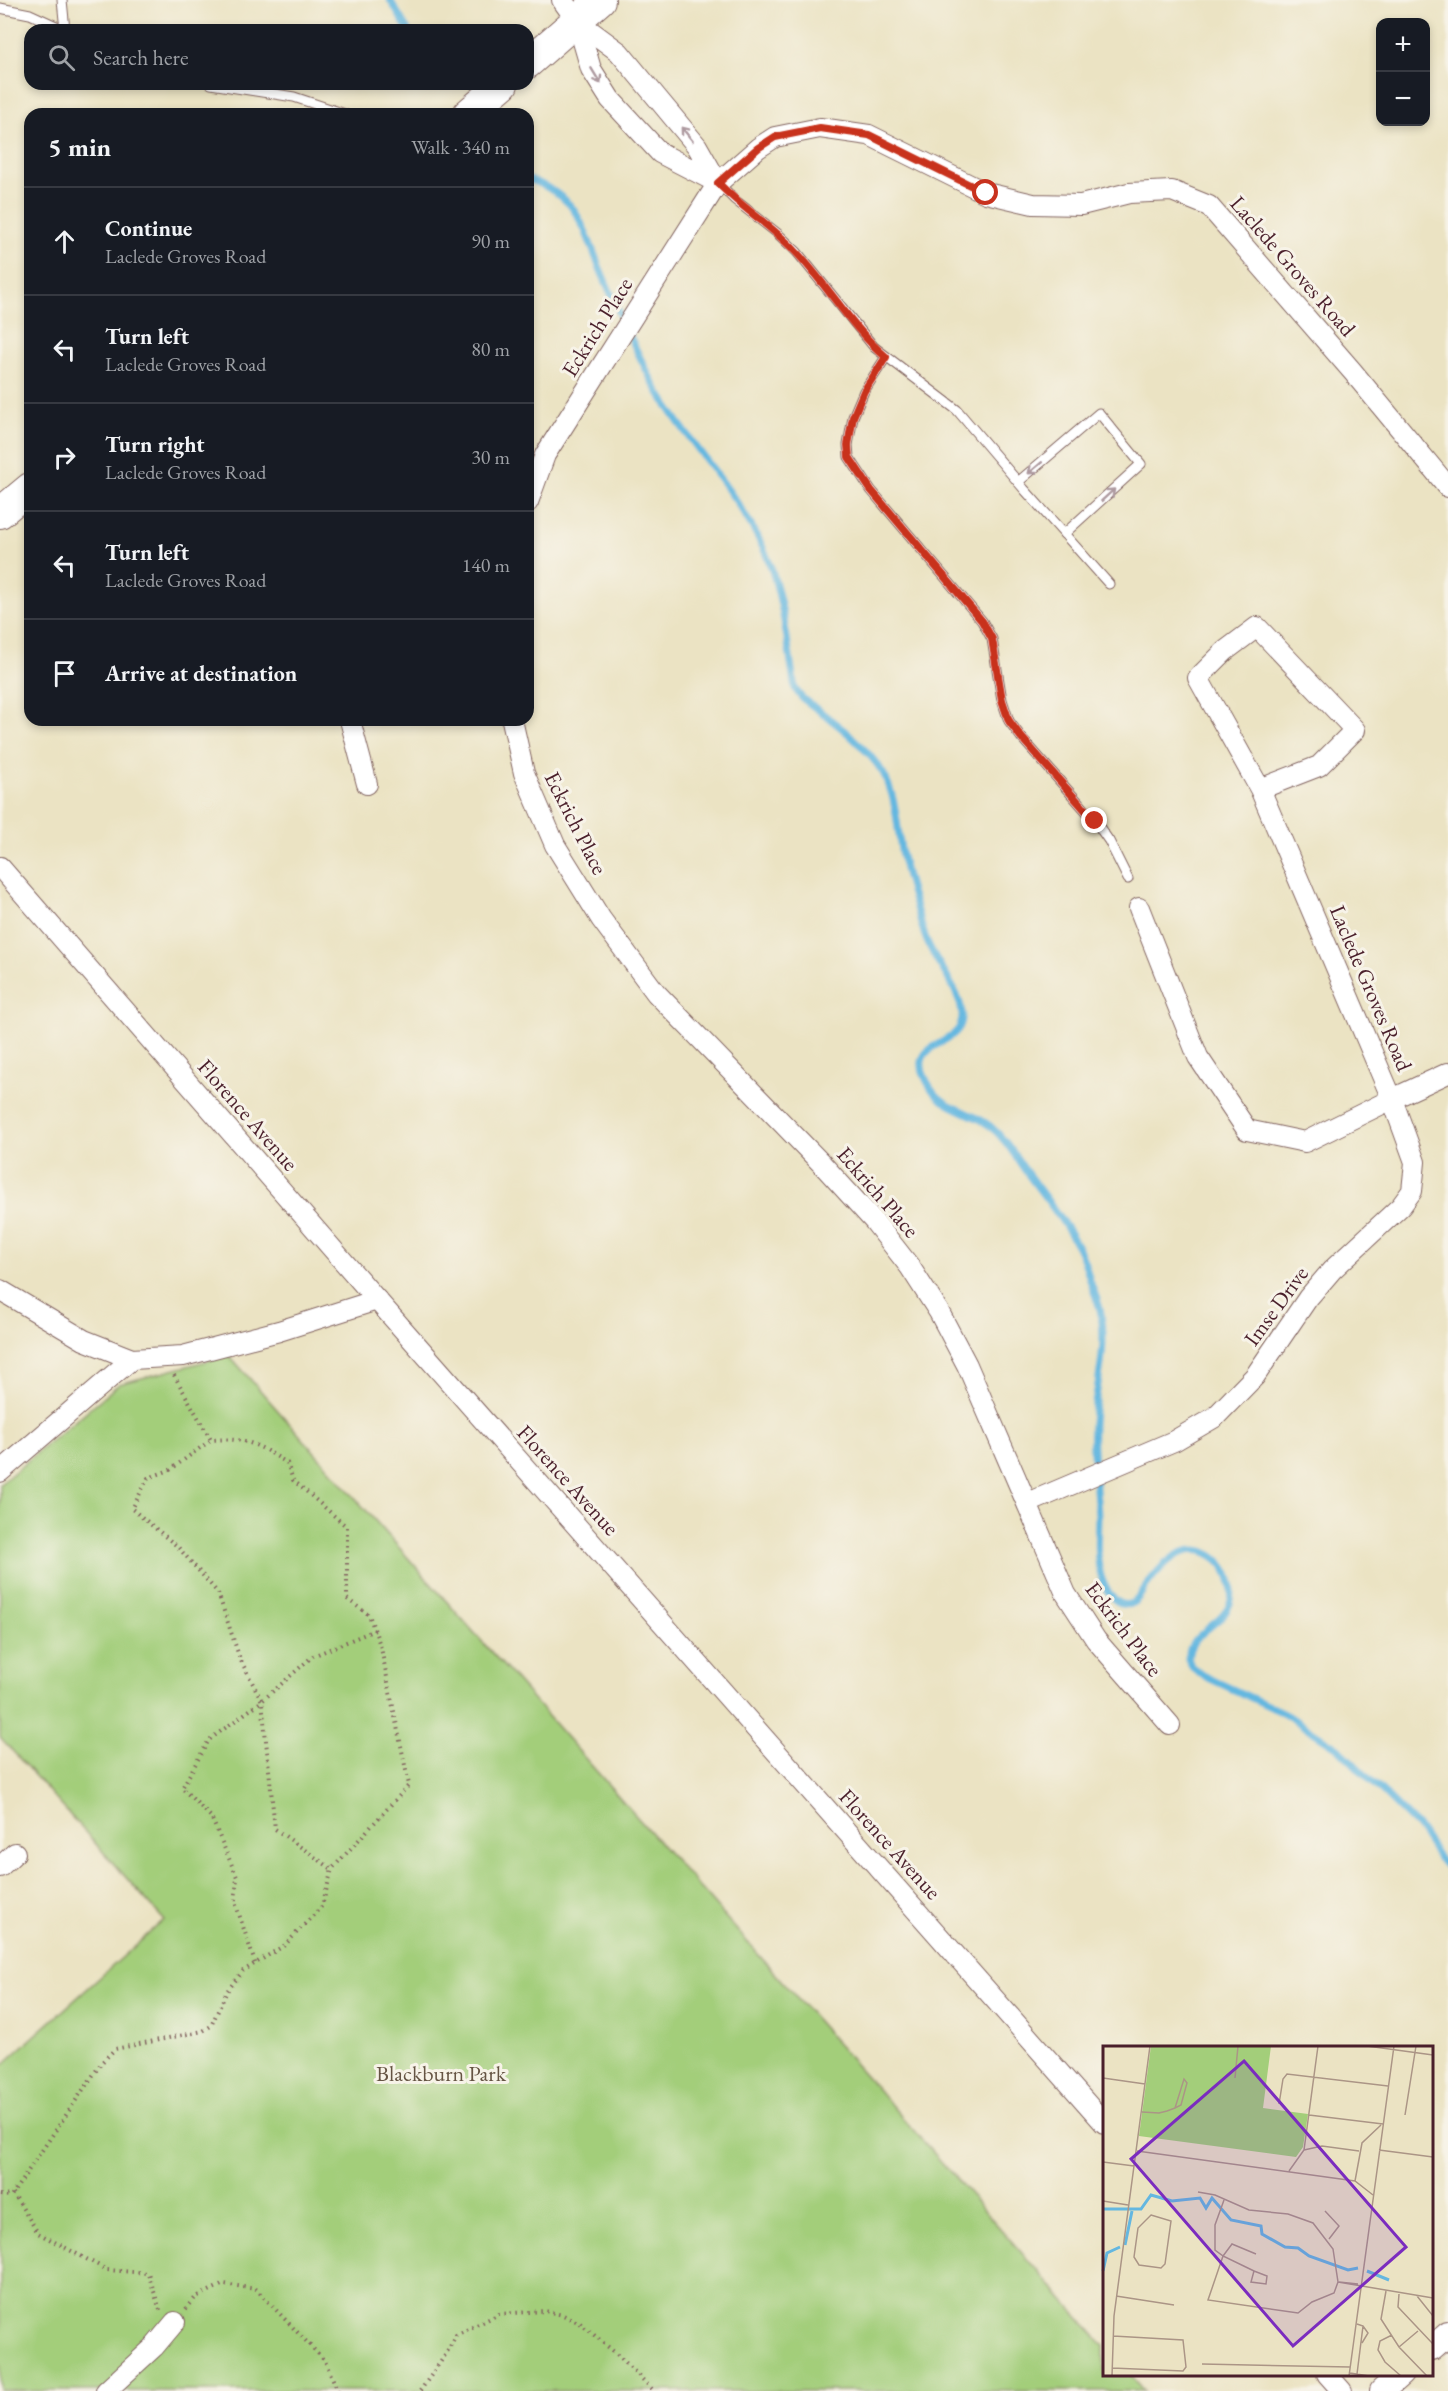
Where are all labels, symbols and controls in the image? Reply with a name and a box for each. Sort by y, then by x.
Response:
map controls [1376,18,1430,126]
button: + [1376,18,1430,72]
search box [24,24,534,90]
icon: search [45,41,78,74]
text: Search here [93,43,188,72]
one-way arrow [590,67,602,84]
button: − [1376,72,1430,126]
one-way arrow [681,126,694,142]
text: 5 min [48,130,111,164]
text: Walk · 340 m [411,134,510,160]
route start [972,179,998,205]
street label: Laclede Groves Road [1224,190,1363,343]
text: Continue [105,214,192,243]
icon: ahead [48,225,81,258]
text: 90 m [471,228,510,254]
text: Laclede Groves Road [105,243,266,269]
street label: Eckrich Place [555,272,639,382]
text: Turn left [105,322,189,351]
icon: left [48,333,81,366]
text: 80 m [471,336,510,362]
text: Laclede Groves Road [105,351,266,377]
text: Turn right [105,430,204,459]
icon: right [48,441,81,474]
text: 30 m [471,444,510,470]
text: Laclede Groves Road [105,459,266,485]
one-way arrow [1028,461,1043,475]
one-way arrow [1100,488,1115,502]
text: Turn left [105,538,189,567]
icon: left [48,549,81,582]
text: 140 m [462,552,510,578]
text: Laclede Groves Road [105,567,266,593]
icon: arrive [48,657,81,690]
text: Arrive at destination [105,659,297,688]
street label: Eckrich Place [538,767,614,880]
route end [1081,807,1107,833]
street label: Laclede Groves Road [1323,901,1419,1076]
street label: Florence Avenue [191,1053,305,1178]
street label: Eckrich Place [830,1140,926,1244]
street label: Imse Drive [1237,1260,1315,1352]
street label: Florence Avenue [511,1418,626,1542]
street label: Eckrich Place [1079,1576,1169,1683]
street label: Florence Avenue [833,1782,948,1906]
inset map [1103,2046,1433,2376]
park label: Blackburn Park [376,2059,507,2088]

